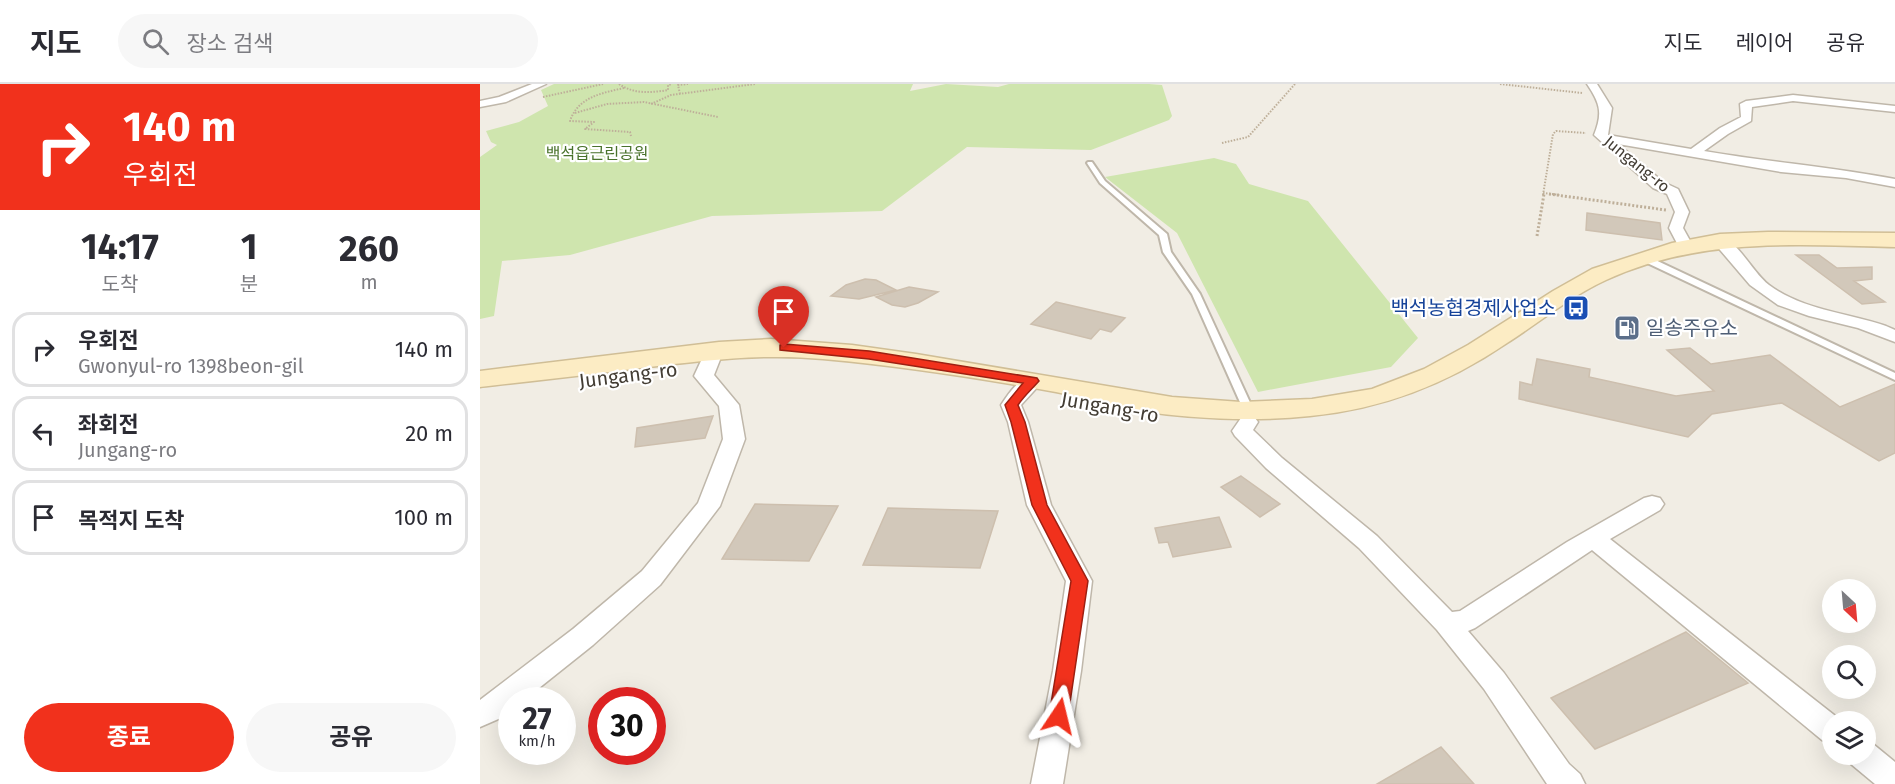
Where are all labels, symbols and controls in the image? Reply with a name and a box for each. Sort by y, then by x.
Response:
search box [118,14,538,68]
icon: search [139,25,172,58]
text: 지도 [30,27,82,60]
text: 장소 검색 [187,30,273,57]
text: 지도 [1664,30,1702,56]
text: 레이어 [1735,30,1793,56]
text: 공유 [1826,30,1865,56]
text: 140 m [123,102,236,152]
icon: right [24,108,102,186]
street label: Jungang-ro [1600,132,1674,196]
park label: 백석읍근린공원 [545,144,649,163]
text: 우회전 [123,159,198,191]
text: 14:17 [81,225,159,269]
text: 1 [241,225,257,269]
text: 260 [339,227,399,271]
text: m [361,270,378,294]
text: 도착 [101,272,138,296]
text: 분 [240,272,258,296]
pin [758,286,809,348]
bus stop icon: 백석농협경제사업소 [1561,293,1591,323]
icon: arrive [767,295,800,328]
place label: 백석농협경제사업소 [1390,296,1556,320]
fuel station icon: 일송주유소 [1612,313,1642,343]
place label: 일송주유소 [1646,316,1738,340]
text: 우회전 [78,327,139,354]
icon: right [27,333,60,366]
text: 140 m [395,336,453,363]
text: Gwonyul-ro 1398beon-gil [78,354,304,378]
street label: Jungang-ro [577,357,679,393]
street label: Jungang-ro [1059,387,1161,427]
text: 좌회전 [78,411,139,438]
icon: left [27,417,60,450]
text: 20 m [405,420,453,447]
text: Jungang-ro [78,438,177,462]
icon: arrive [27,501,60,534]
text: 100 m [394,504,453,531]
text: 목적지 도착 [78,507,184,534]
north arrow [1822,579,1876,633]
map controls [1822,579,1876,765]
button: search [1822,645,1876,699]
position arrow [1027,684,1091,748]
speed limit sign: 30 [588,687,666,765]
text: 27 [522,701,552,737]
button: 종료 [24,703,234,772]
button: 공유 [246,703,456,772]
button: layers [1822,711,1876,765]
text: km/h [518,732,556,750]

